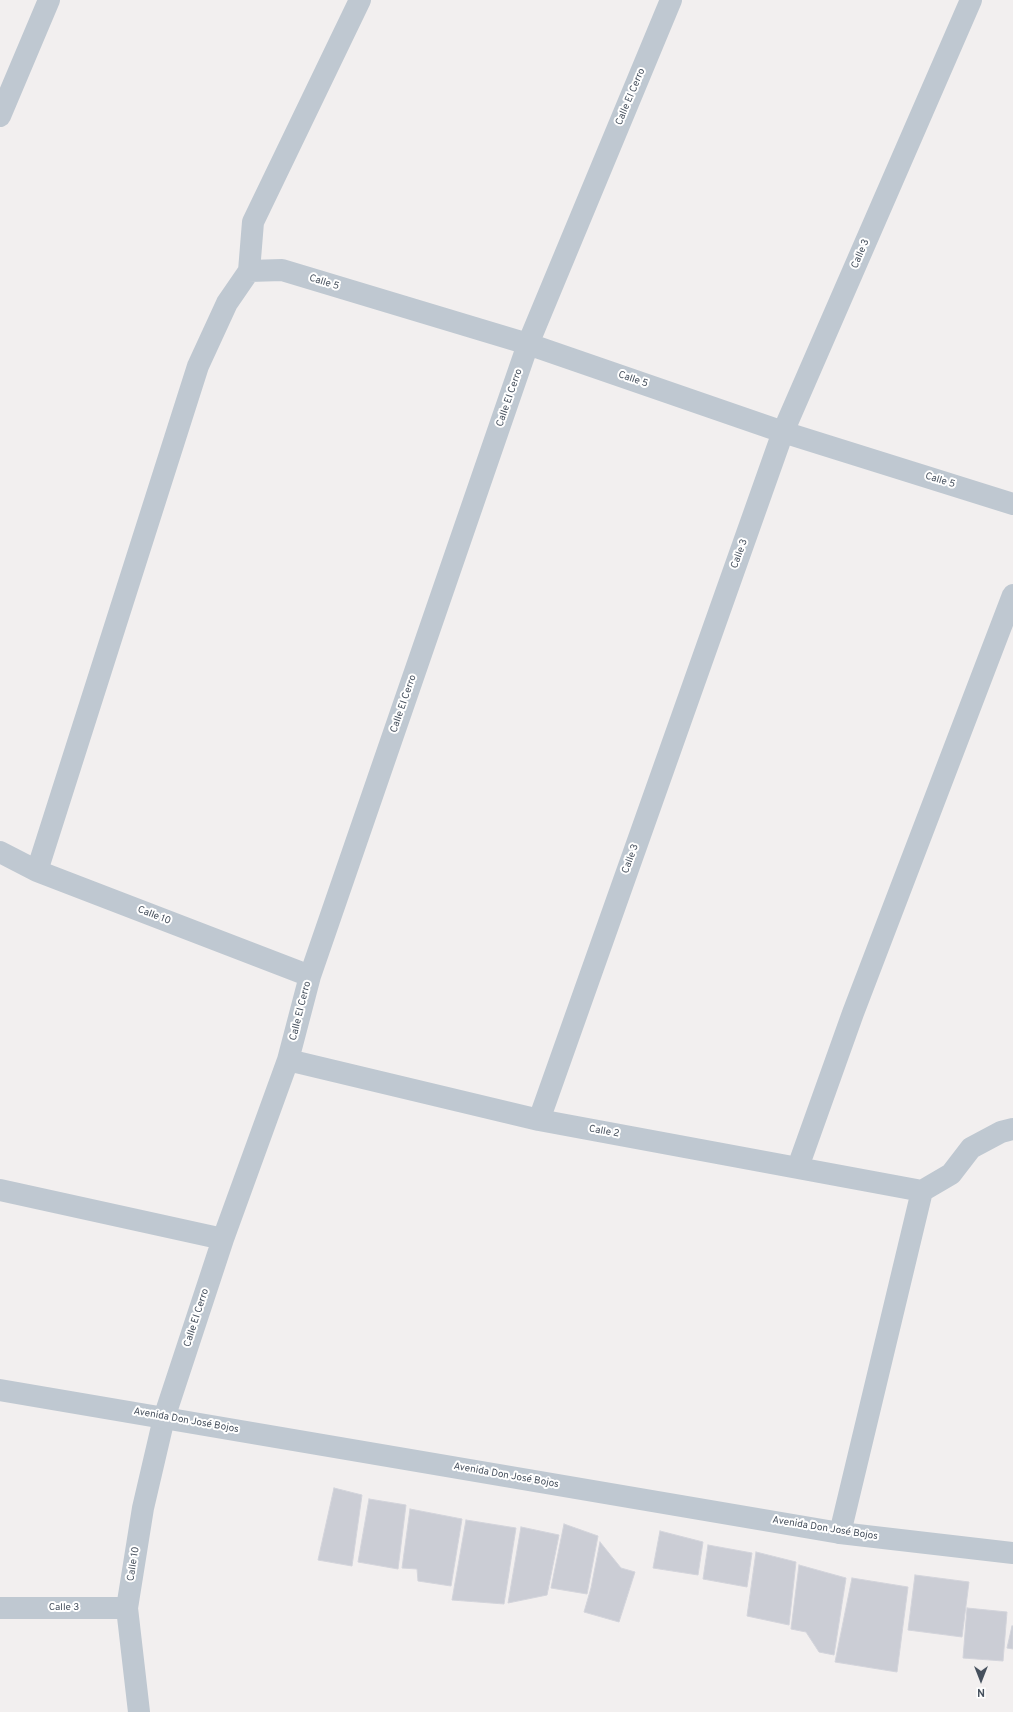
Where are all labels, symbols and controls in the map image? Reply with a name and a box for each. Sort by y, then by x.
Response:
street label: Calle El Cerro [614,67,648,127]
street label: Calle 3 [849,238,873,270]
street label: Calle 5 [307,273,341,293]
street label: Calle El Cerro [494,367,526,429]
street label: Calle 5 [616,369,650,391]
street label: Calle 5 [923,471,957,491]
street label: Calle 3 [729,538,751,570]
street label: Calle El Cerro [388,673,420,735]
street label: Calle 3 [620,843,642,875]
street label: Calle 10 [136,904,172,928]
street label: Calle El Cerro [288,980,314,1042]
street label: Calle 2 [588,1123,620,1141]
street label: Calle El Cerro [182,1287,212,1349]
street label: Avenida Don José Bojos [132,1406,240,1436]
street label: Avenida Don José Bojos [452,1461,560,1491]
street label: Avenida Don José Bojos [771,1515,879,1543]
street label: Calle 10 [125,1546,143,1582]
street label: Calle 3 [49,1602,79,1614]
north arrow [961,1660,1001,1700]
text: N [977,1685,985,1699]

